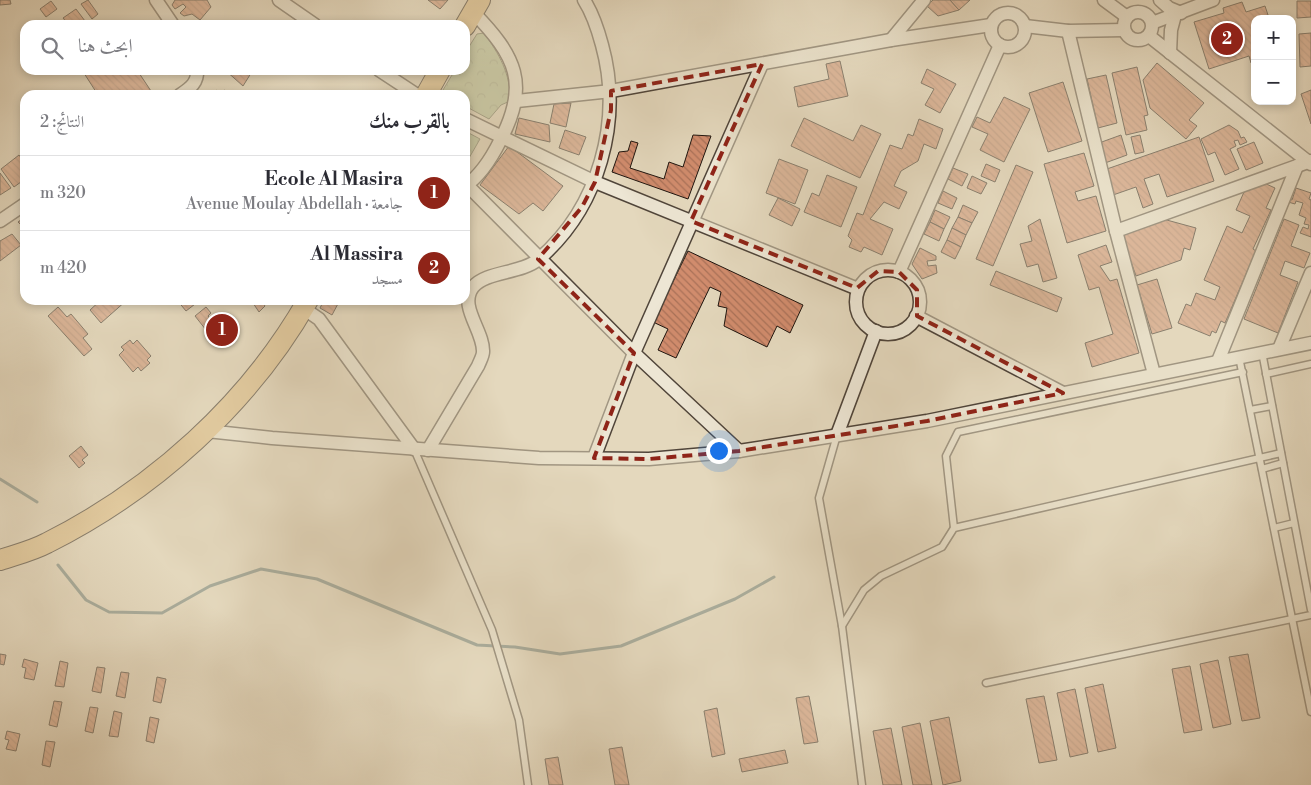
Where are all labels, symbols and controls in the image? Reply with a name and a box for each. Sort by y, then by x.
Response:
map controls [1251,15,1296,105]
button: + [1251,15,1296,60]
search box [20,20,470,75]
pin: 2 [1211,20,1243,58]
icon: search [38,34,66,62]
text: ابحث هنا [78,34,133,58]
button: − [1251,60,1296,105]
text: بالقرب منك [369,109,450,135]
text: النتائج: 2 [40,112,84,132]
text: Ecole Al Masira [264,167,403,191]
text: 320 m [40,183,86,203]
text: 1 [430,183,438,203]
text: جامعة · Avenue Moulay Abdellah [186,194,403,214]
text: Al Massira [310,242,403,266]
text: 420 m [40,258,87,278]
text: 2 [429,258,439,278]
text: مسجد [372,269,403,289]
pin: 1 [206,311,238,349]
your location [706,438,732,464]

